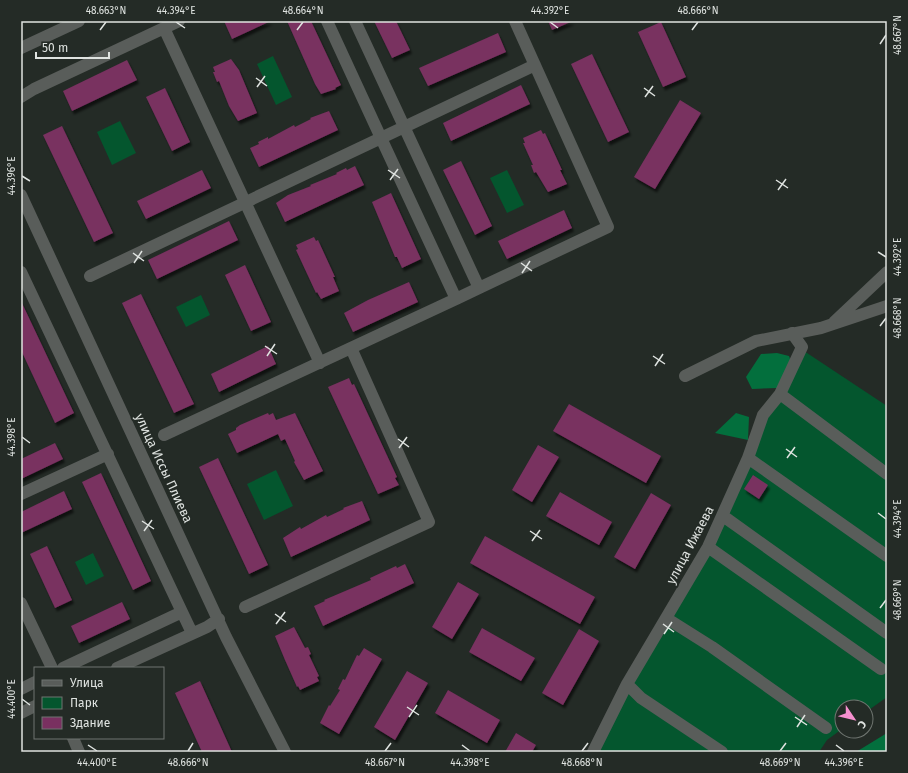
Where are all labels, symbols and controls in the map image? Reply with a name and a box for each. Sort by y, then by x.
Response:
text: 48.663°N [86,5,126,17]
text: 44.394°E [156,5,196,17]
text: 48.664°N [282,5,324,17]
text: 44.392°E [531,5,569,17]
text: 48.666°N [677,5,719,17]
text: 48.667°N [892,15,904,55]
scale bar [36,34,109,60]
text: 50 m [42,41,68,55]
text: 44.396°E [6,156,18,196]
text: 44.392°E [892,238,904,276]
text: 48.668°N [892,297,904,339]
street label: улица Иссы Плиева [132,411,196,525]
text: 44.398°E [6,417,18,457]
text: 44.394°E [892,499,904,539]
street label: улица Ижаева [663,503,717,587]
text: 48.669°N [892,580,904,620]
legend [34,667,164,739]
text: Улица [70,676,104,690]
text: 44.400°E [6,679,18,719]
text: Парк [70,696,99,710]
north arrow [834,699,874,739]
text: Здание [70,716,110,730]
text: С [854,718,869,731]
text: 44.400°E [77,757,117,769]
text: 48.666°N [167,757,209,769]
text: 48.667°N [365,757,405,769]
text: 44.398°E [450,757,490,769]
text: 48.668°N [561,757,603,769]
text: 48.669°N [760,757,800,769]
text: 44.396°E [824,757,864,769]

